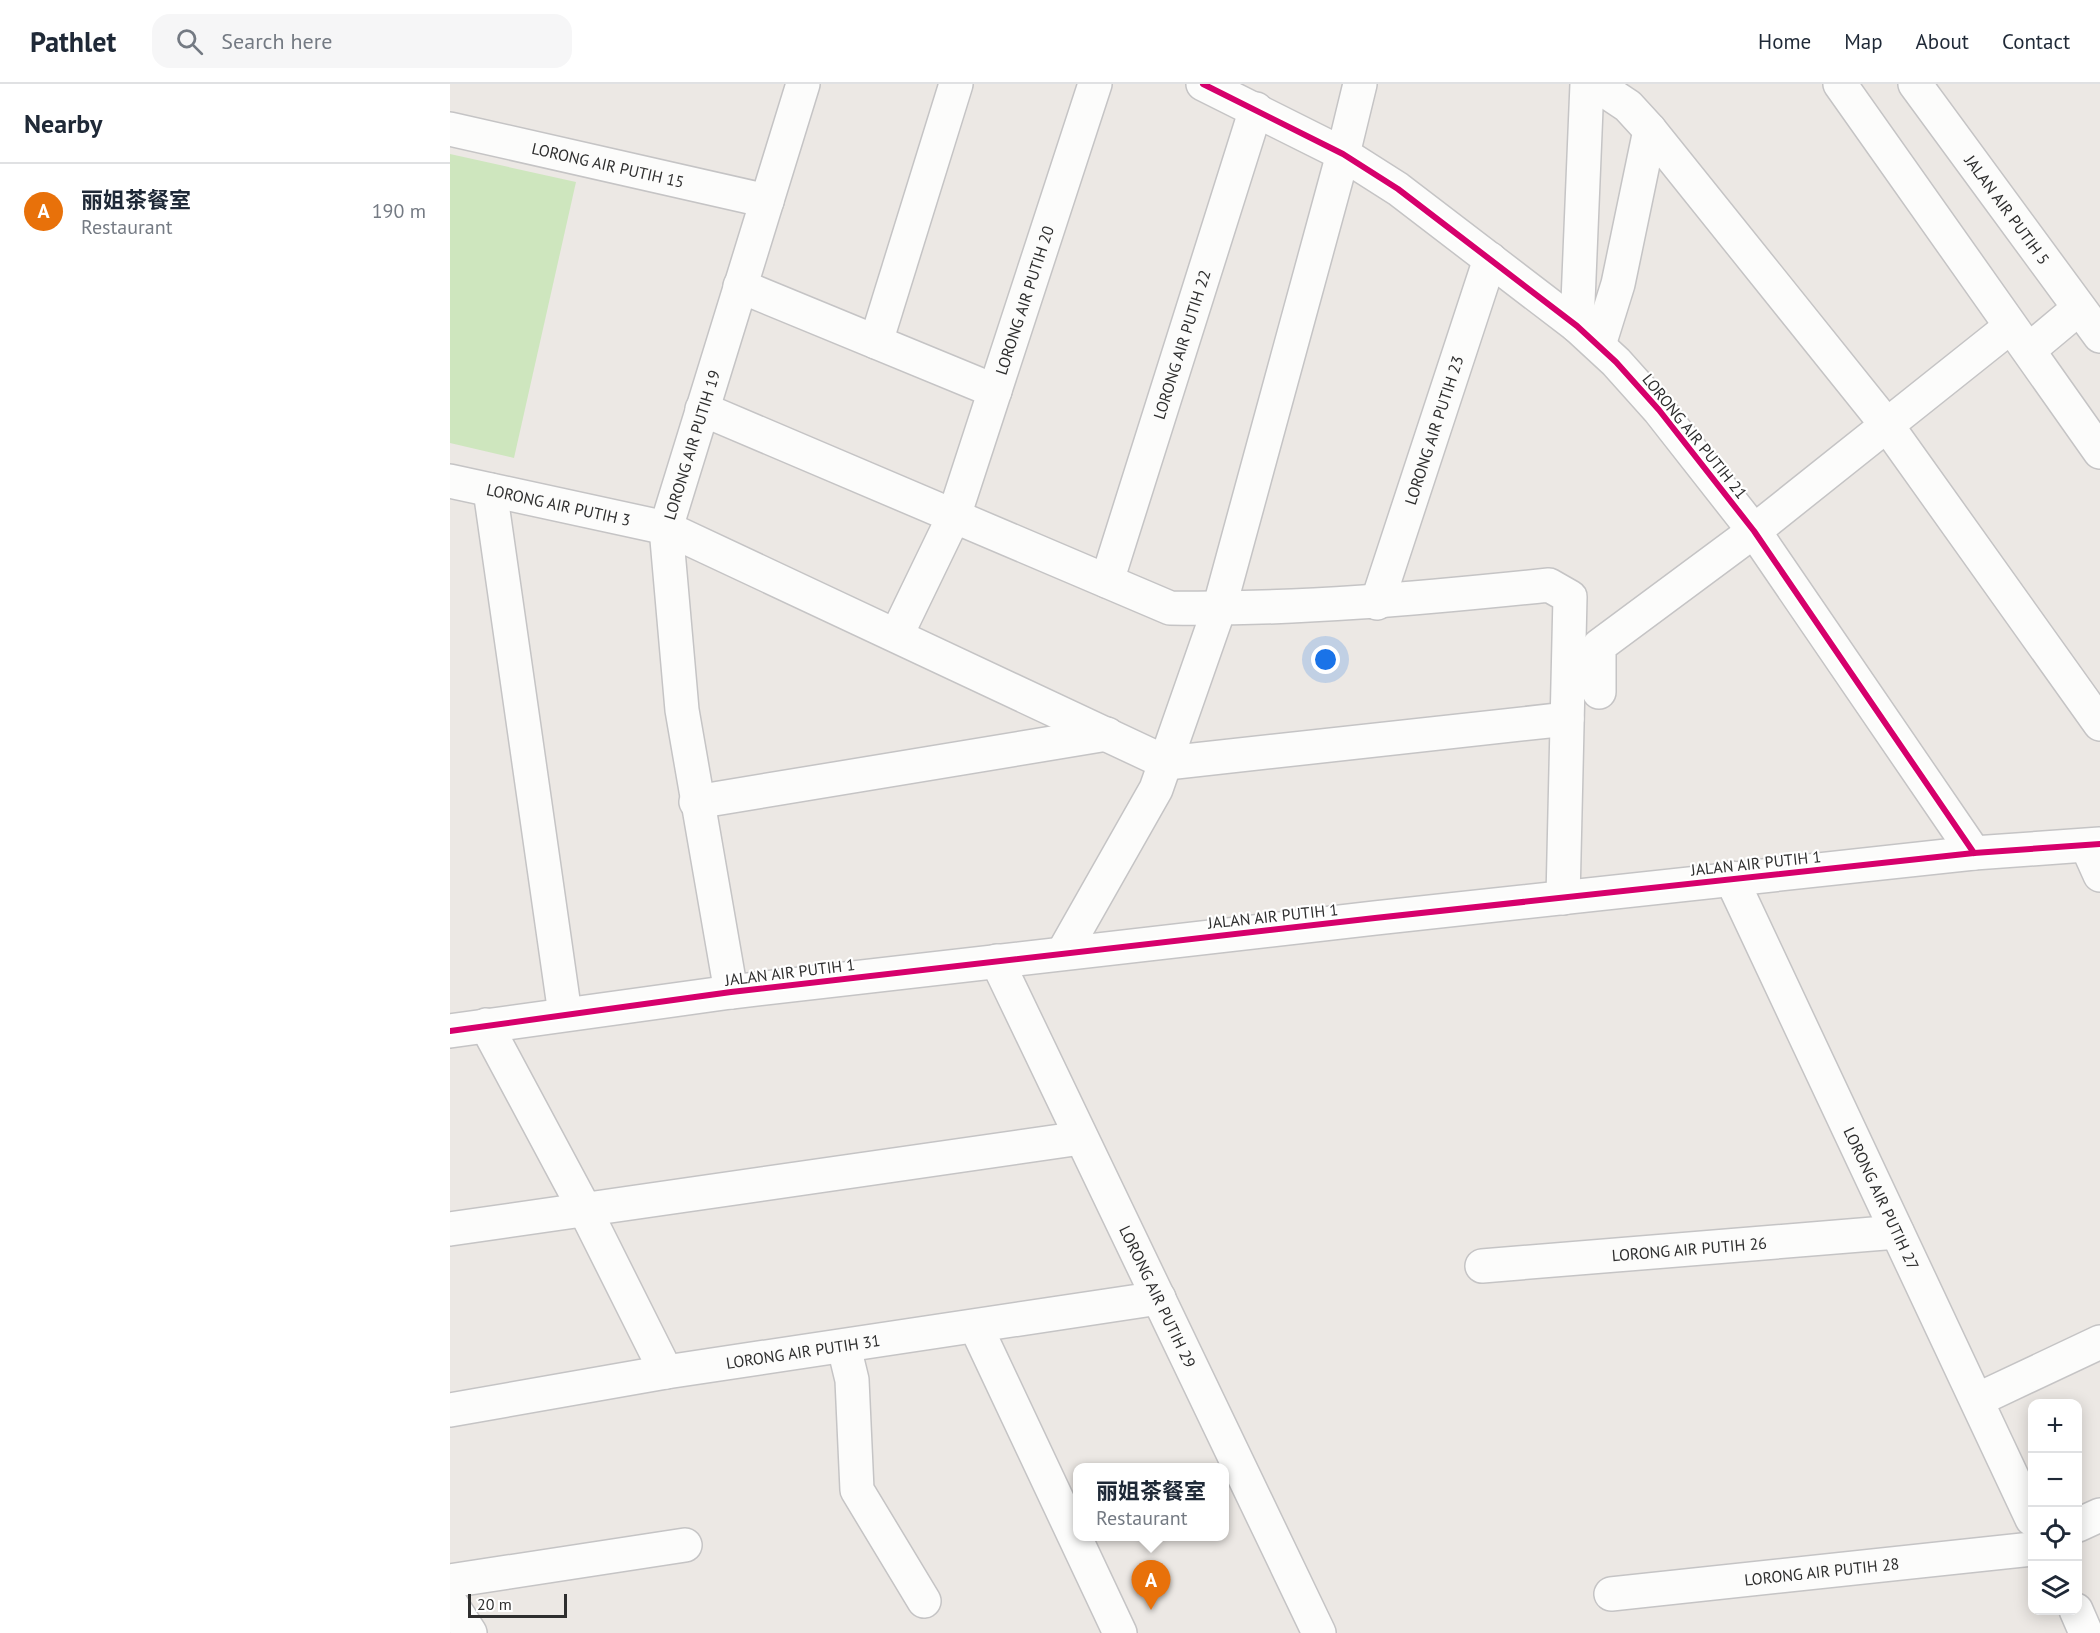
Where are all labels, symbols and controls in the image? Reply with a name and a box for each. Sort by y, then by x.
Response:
search box [152,14,572,68]
text: Pathlet [30,23,116,60]
icon: search [173,25,206,58]
text: Search here [221,27,332,55]
text: Home [1758,28,1811,55]
text: Map [1844,28,1883,55]
text: About [1916,28,1969,55]
text: Contact [2002,28,2070,55]
text: Nearby [24,107,102,140]
street label: LORONG AIR PUTIH 15 [530,138,686,192]
street label: JALAN AIR PUTIH 5 [1960,150,2054,268]
text: 丽姐茶餐室 [81,186,191,214]
text: A [37,198,50,224]
text: 190 m [372,198,426,224]
text: Restaurant [81,214,172,240]
street label: LORONG AIR PUTIH 20 [991,223,1058,377]
street label: LORONG AIR PUTIH 22 [1149,267,1215,422]
street label: LORONG AIR PUTIH 23 [1400,353,1468,507]
street label: LORONG AIR PUTIH 19 [659,368,724,522]
street label: LORONG AIR PUTIH 21 [1638,369,1752,503]
street label: LORONG AIR PUTIH 3 [485,479,632,530]
your location [1311,645,1340,674]
street label: JALAN AIR PUTIH 1 [1689,846,1822,880]
street label: JALAN AIR PUTIH 1 [1206,899,1339,933]
street label: JALAN AIR PUTIH 1 [723,954,856,990]
street label: LORONG AIR PUTIH 27 [1839,1124,1924,1273]
street label: LORONG AIR PUTIH 29 [1115,1222,1200,1371]
street label: LORONG AIR PUTIH 26 [1611,1233,1768,1265]
street label: LORONG AIR PUTIH 31 [725,1330,882,1373]
map controls [2028,1399,2082,1615]
button: + [2028,1399,2082,1453]
button: − [2028,1453,2082,1507]
popup [1073,1463,1229,1541]
text: 丽姐茶餐室 [1096,1477,1206,1505]
text: Restaurant [1096,1505,1187,1531]
button: locate [2028,1507,2082,1561]
street label: LORONG AIR PUTIH 28 [1743,1553,1900,1590]
pin: A [1132,1560,1170,1610]
button: layers [2028,1561,2082,1615]
scale bar [468,1591,567,1618]
text: 20 m [477,1594,512,1614]

